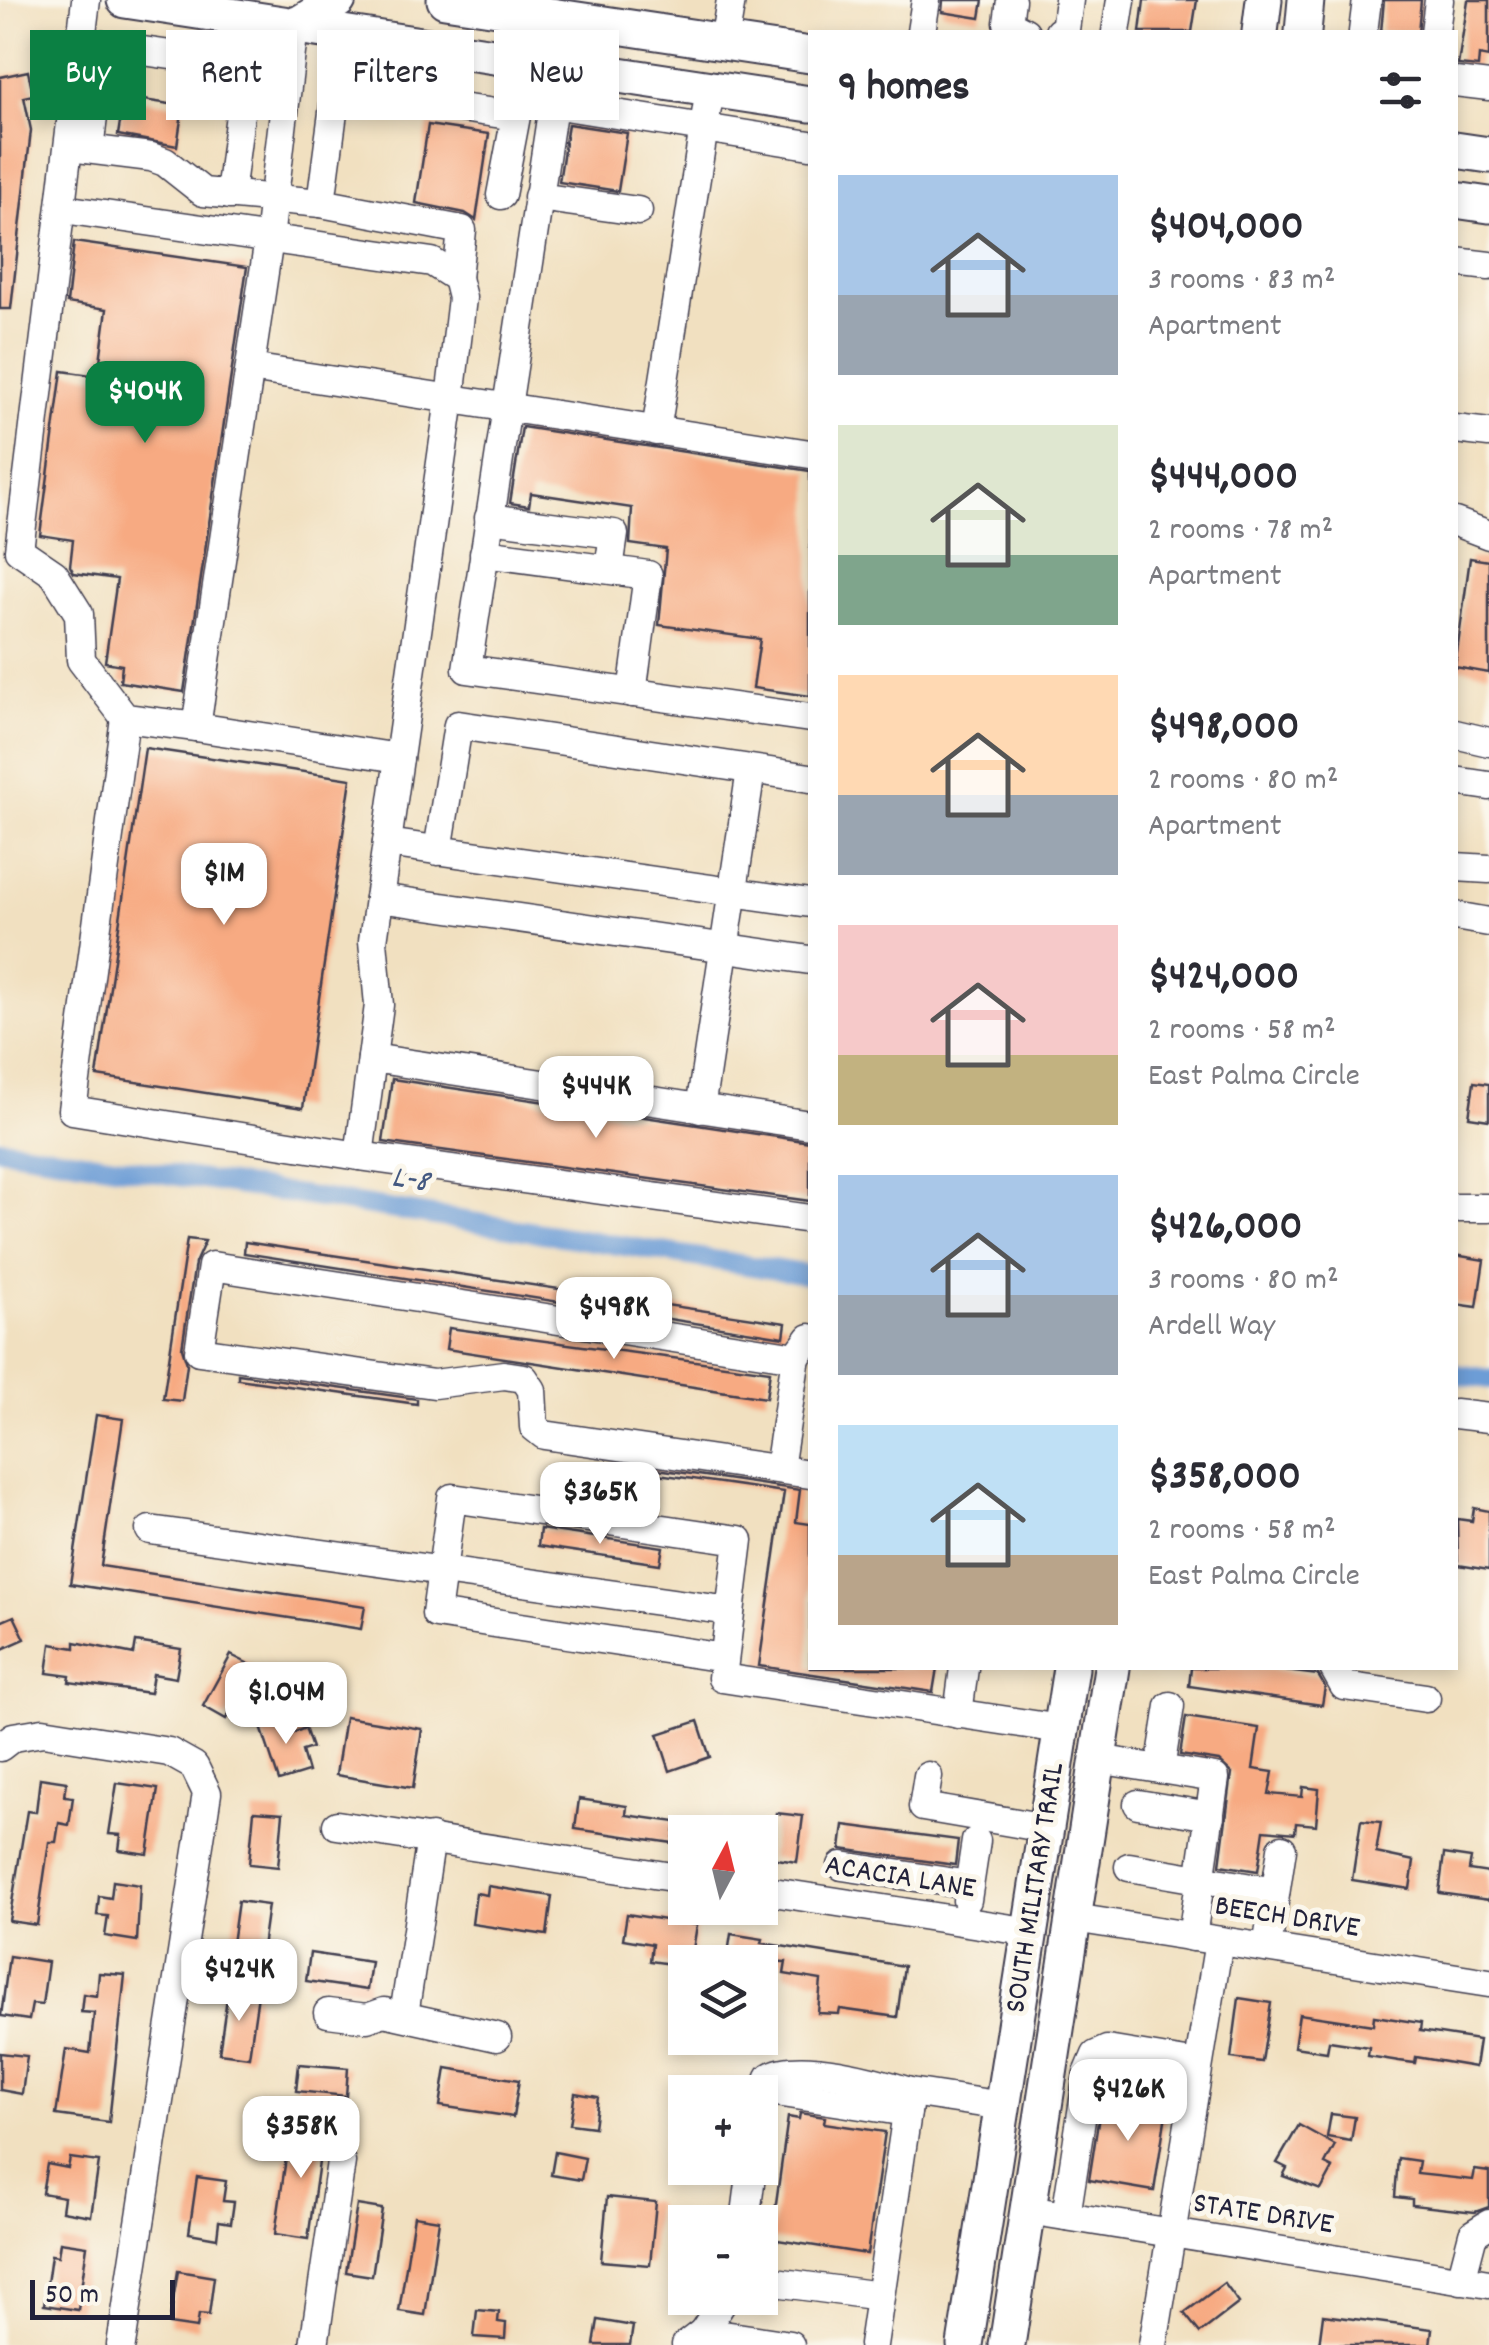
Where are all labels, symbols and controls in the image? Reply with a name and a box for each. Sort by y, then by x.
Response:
chip: Buy [30,30,146,120]
chip: Rent [166,30,297,120]
chip: Filters [317,30,474,120]
chip: New [494,30,619,120]
text: 9 homes [838,60,970,120]
icon: filters [1373,63,1428,118]
text: $404,000 [1148,199,1304,259]
icon: home [918,215,1038,335]
text: 3 rooms · 83 m² [1148,259,1335,305]
text: Apartment [1148,305,1282,351]
pin: $404K [75,361,215,446]
text: $404K [107,370,183,416]
text: $444,000 [1148,449,1298,509]
icon: home [918,465,1038,585]
text: 2 rooms · 78 m² [1148,509,1333,555]
text: Apartment [1148,555,1282,601]
text: $498,000 [1148,699,1299,759]
icon: home [918,715,1038,835]
text: 2 rooms · 80 m² [1148,759,1338,805]
text: Apartment [1148,805,1282,851]
pin: $1M [176,843,272,928]
text: $1M [203,852,245,898]
text: $424,000 [1148,949,1299,1009]
icon: home [918,965,1038,1085]
text: 2 rooms · 58 m² [1148,1009,1336,1055]
text: East Palma Circle [1148,1055,1360,1101]
pin: $444K [526,1056,666,1141]
text: $444K [561,1065,631,1111]
water label: L-8 [388,1156,435,1208]
text: $426,000 [1148,1199,1302,1259]
icon: home [918,1215,1038,1335]
text: 3 rooms · 80 m² [1148,1259,1339,1305]
pin: $498K [544,1277,684,1362]
text: $498K [578,1286,650,1332]
text: Ardell Way [1148,1305,1275,1351]
text: $358,000 [1148,1449,1301,1509]
pin: $365K [530,1462,670,1547]
icon: home [918,1465,1038,1585]
text: $365K [562,1471,638,1517]
text: 2 rooms · 58 m² [1148,1509,1336,1555]
text: East Palma Circle [1148,1555,1360,1601]
pin: $1.04M [205,1662,367,1747]
text: $1.04M [247,1671,325,1717]
street label: SOUTH MILITARY TRAIL [996,1760,1078,2016]
north arrow [668,1815,778,1925]
map controls [668,1815,778,2315]
street label: ACACIA LANE [822,1846,979,1912]
street label: BEECH DRIVE [1212,1886,1363,1952]
pin: $424K [169,1939,309,2024]
button: layers [668,1945,778,2055]
text: $424K [203,1948,275,1994]
pin: $426K [1058,2059,1198,2144]
text: $426K [1091,2068,1165,2114]
button: + [668,2075,778,2185]
pin: $358K [231,2096,371,2181]
text: $358K [265,2105,337,2151]
street label: STATE DRIVE [1190,2184,1337,2248]
button: − [668,2205,778,2315]
scale bar [30,2275,175,2320]
text: 50 m [45,2277,99,2317]

